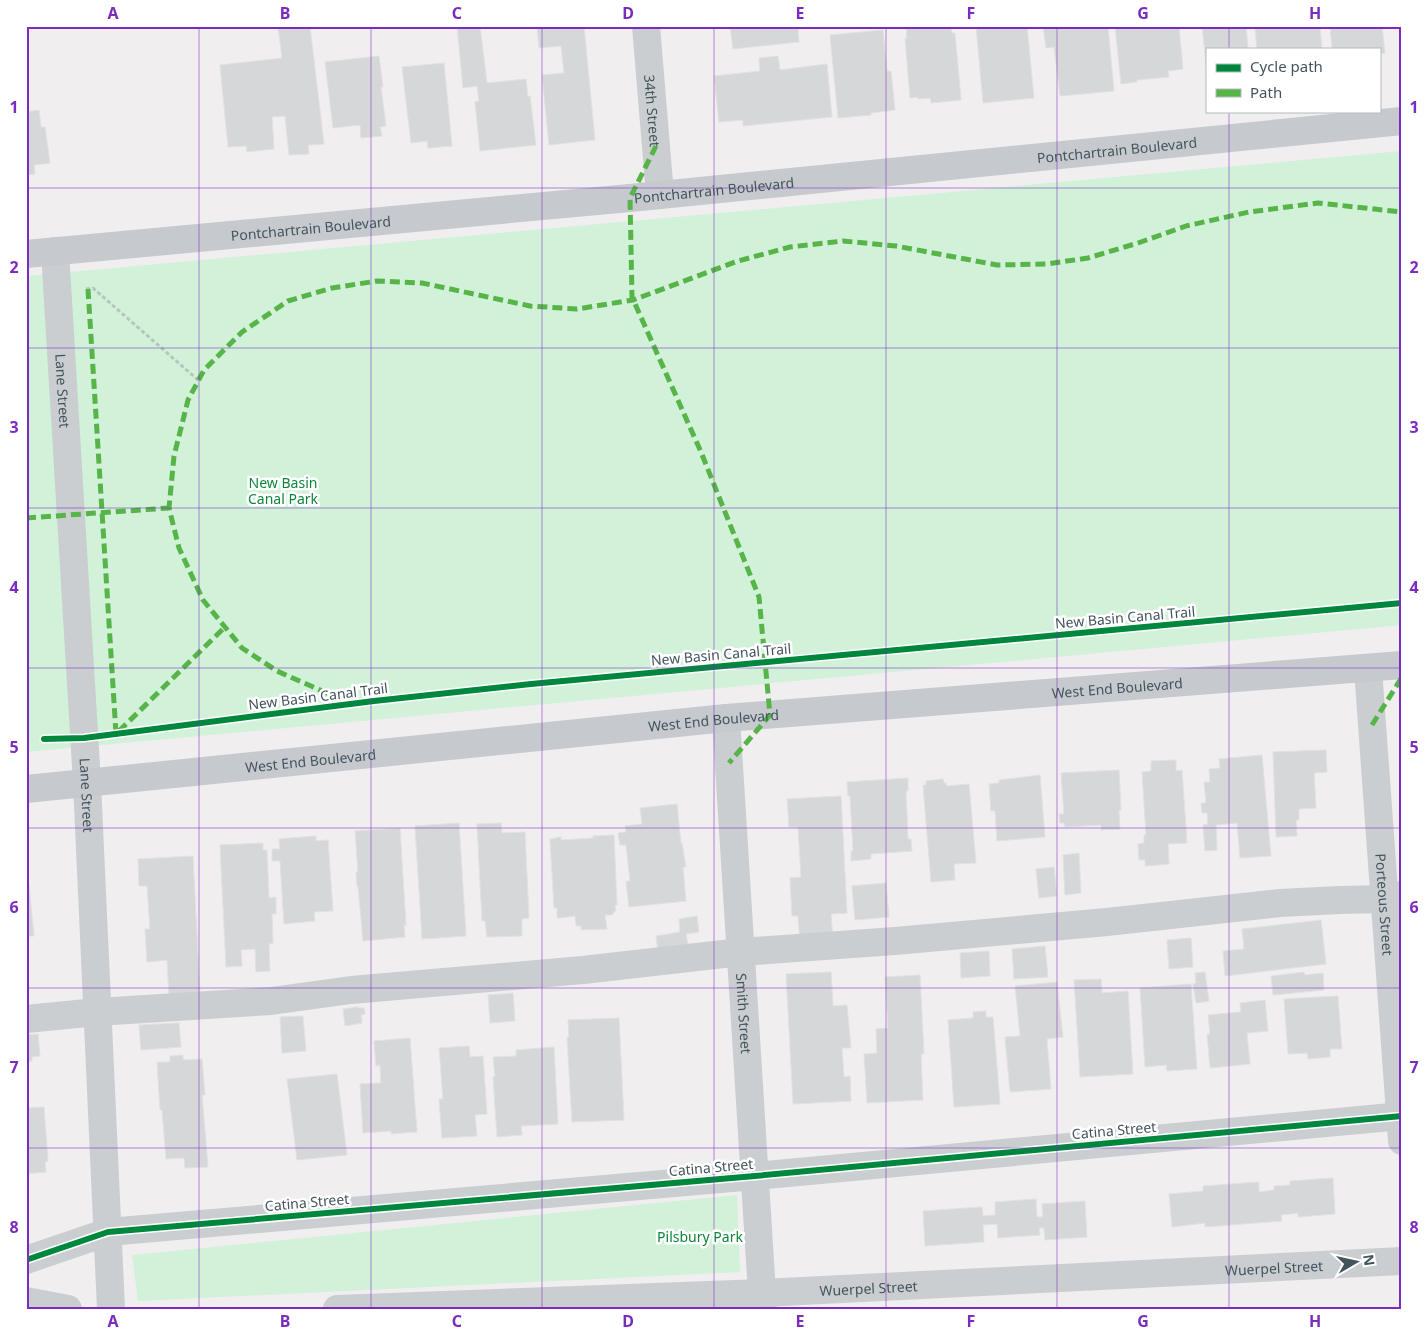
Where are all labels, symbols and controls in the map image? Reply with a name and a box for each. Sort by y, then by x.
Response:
text: A [107,2,119,24]
text: B [280,2,290,24]
text: C [452,2,462,24]
text: D [622,2,634,24]
text: E [796,2,805,24]
text: F [967,2,975,24]
text: G [1137,2,1149,24]
text: H [1309,2,1321,24]
legend [1206,48,1380,112]
text: Cycle path [1250,56,1323,76]
street label: 34th Street [641,74,665,148]
text: Path [1250,82,1282,102]
text: 1 [9,96,19,118]
text: 1 [1409,96,1419,118]
street label: Pontchartrain Boulevard [1036,132,1198,167]
street label: Pontchartrain Boulevard [633,172,795,207]
street label: Pontchartrain Boulevard [230,211,392,244]
text: 2 [9,256,19,278]
text: 2 [1409,256,1419,278]
street label: Lane Street [52,353,75,429]
text: 3 [9,416,19,438]
text: 3 [1409,416,1419,438]
park label: New Basin Canal Park [248,473,319,508]
text: 4 [9,576,19,598]
text: 4 [1409,576,1419,598]
street label: New Basin Canal Trail [1054,601,1196,633]
street label: New Basin Canal Trail [650,638,792,670]
street label: West End Boulevard [1051,673,1183,702]
street label: New Basin Canal Trail [247,678,389,714]
street label: West End Boulevard [647,704,780,735]
text: 5 [9,736,19,758]
text: 5 [1409,736,1419,758]
street label: West End Boulevard [244,744,377,776]
street label: Lane Street [76,757,99,833]
street label: Porteous Street [1372,853,1398,956]
text: 6 [9,896,19,918]
text: 6 [1409,896,1419,918]
street label: Smith Street [732,972,757,1054]
text: 7 [9,1056,19,1078]
text: 7 [1409,1056,1419,1078]
street label: Catina Street [1071,1117,1157,1143]
street label: Catina Street [668,1154,754,1180]
street label: Catina Street [264,1189,350,1215]
text: 8 [9,1216,19,1238]
text: 8 [1409,1216,1419,1238]
park label: Pilsbury Park [657,1227,743,1246]
north arrow [1330,1238,1380,1288]
text: N [1359,1253,1380,1267]
street label: Wuerpel Street [1225,1255,1324,1279]
street label: Wuerpel Street [819,1276,918,1300]
text: A [107,1310,119,1332]
text: B [280,1310,290,1332]
text: C [452,1310,462,1332]
text: D [622,1310,634,1332]
text: E [796,1310,805,1332]
text: F [967,1310,975,1332]
text: G [1137,1310,1149,1332]
text: H [1309,1310,1321,1332]

